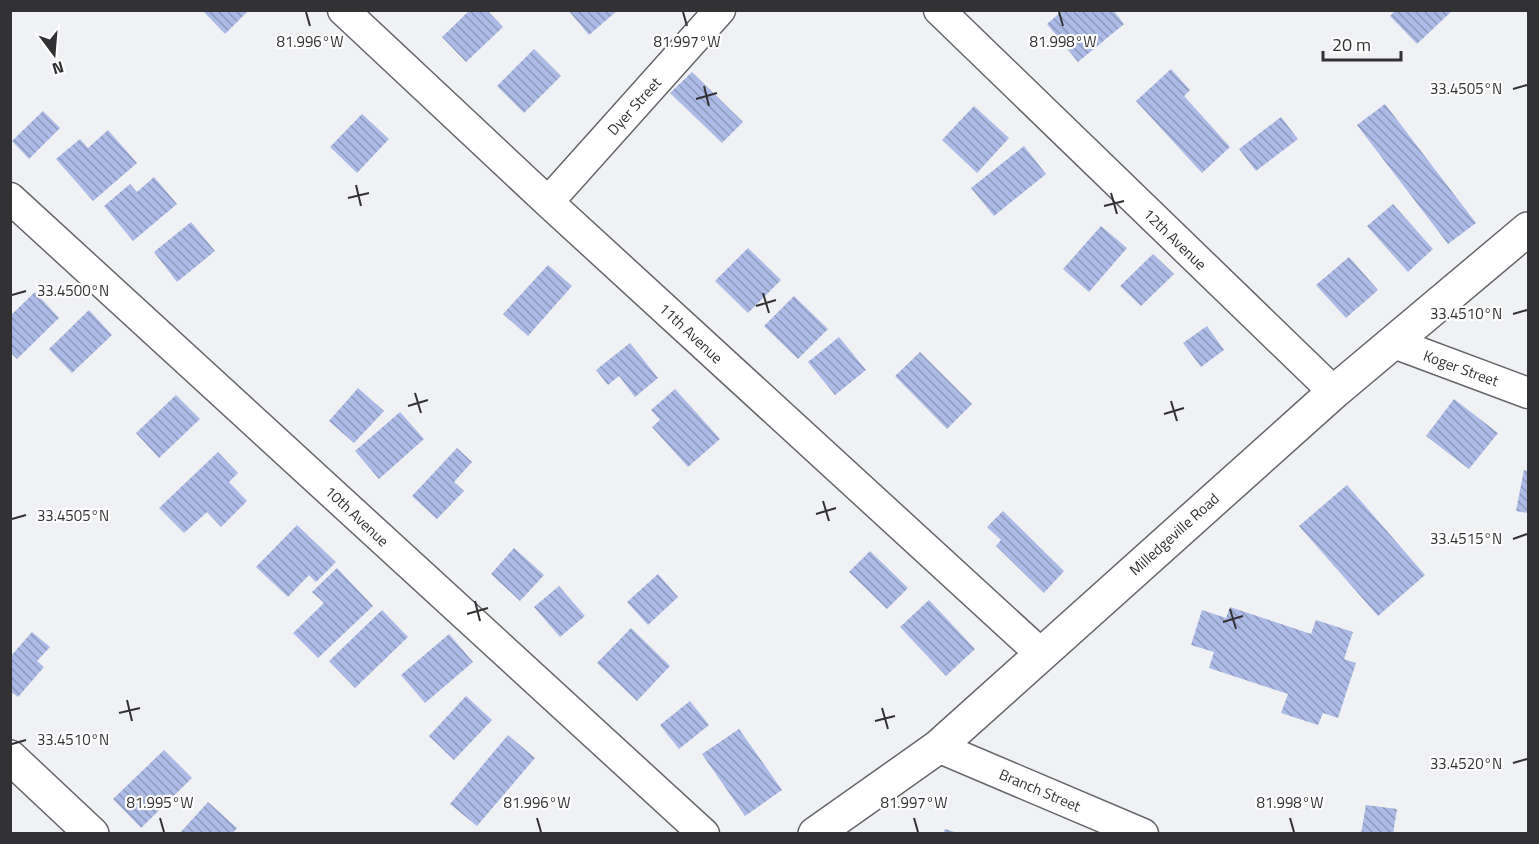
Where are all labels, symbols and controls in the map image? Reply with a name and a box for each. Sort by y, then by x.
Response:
north arrow [24,24,84,84]
scale bar [1323,24,1401,62]
text: 81.996°W [277,30,343,53]
text: 81.997°W [654,30,720,53]
text: 81.998°W [1030,30,1096,53]
text: 20 m [1332,31,1371,58]
text: N [49,55,67,81]
street label: Dyer Street [602,71,667,140]
text: 33.4505°N [1430,77,1502,100]
street label: 12th Avenue [1138,203,1212,275]
text: 33.4500°N [37,279,109,302]
street label: 11th Avenue [654,297,728,369]
text: 33.4510°N [1430,302,1502,325]
street label: Koger Street [1420,344,1503,393]
street label: 10th Avenue [320,480,394,552]
street label: Milledgeville Road [1124,487,1224,581]
text: 33.4505°N [37,504,109,527]
text: 33.4515°N [1430,527,1502,550]
text: 33.4510°N [37,728,109,751]
text: 33.4520°N [1430,752,1502,775]
street label: Branch Street [996,762,1085,818]
text: 81.995°W [127,791,193,814]
text: 81.996°W [504,791,570,814]
text: 81.997°W [881,791,947,814]
text: 81.998°W [1257,791,1323,814]

